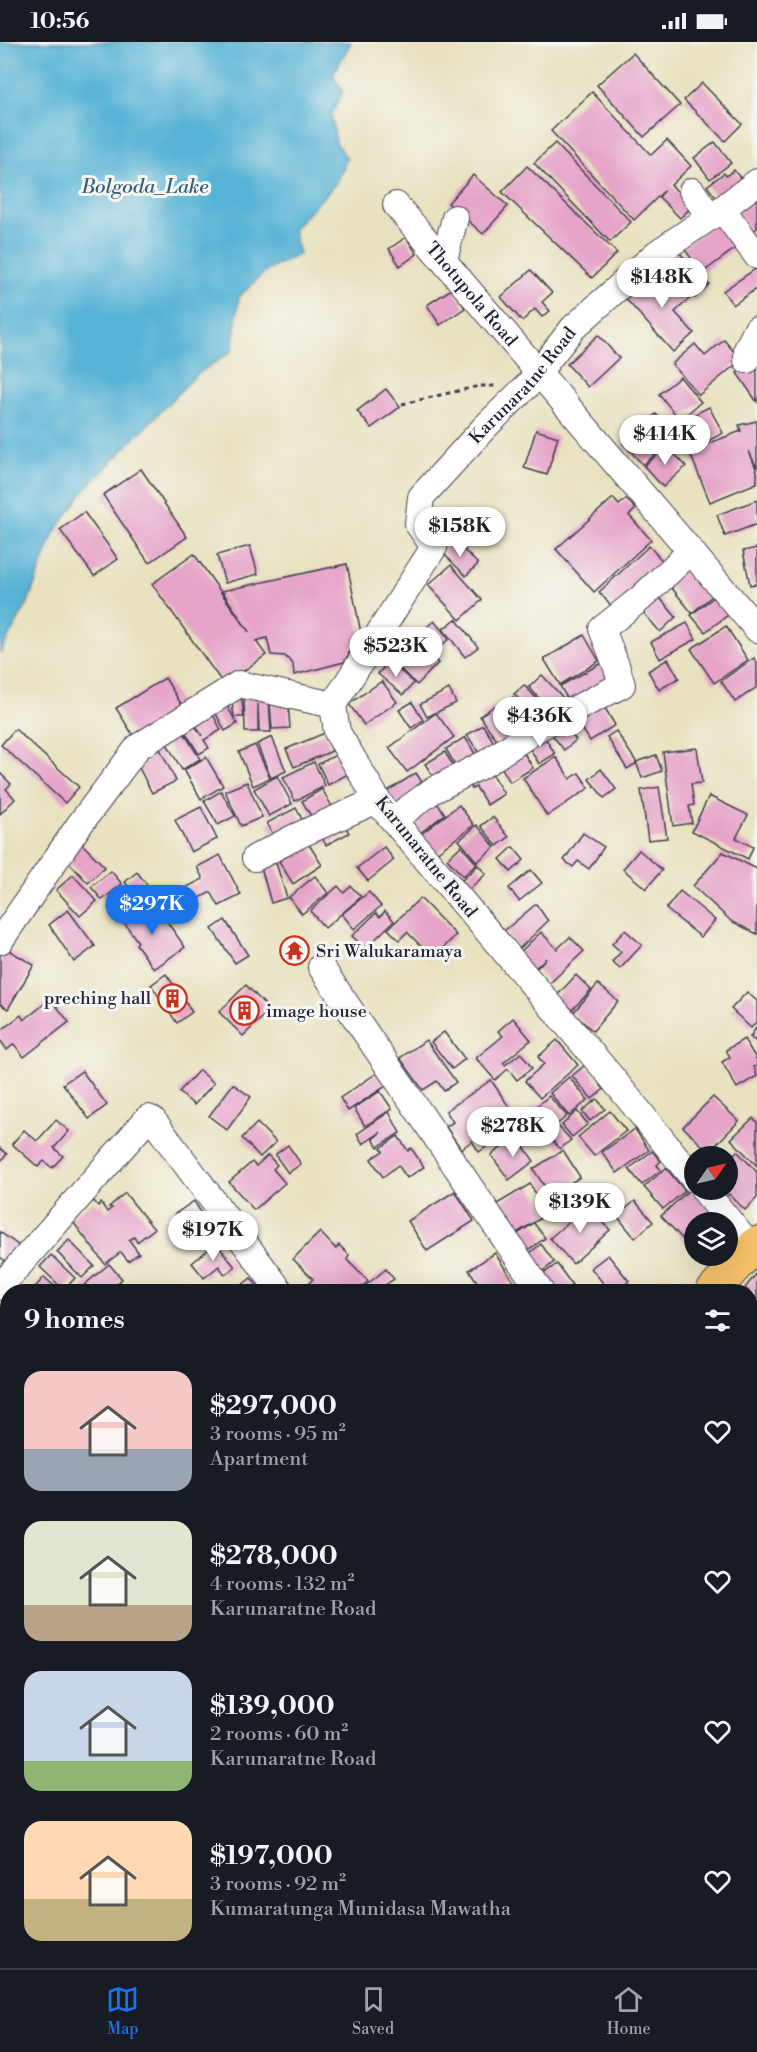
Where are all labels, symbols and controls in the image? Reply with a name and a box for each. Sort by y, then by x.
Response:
text: 10:56 [30,8,89,35]
water label: Bolgoda_Lake [80,175,209,200]
street label: Thotupola Road [421,237,523,352]
pin: $148K [620,258,704,309]
text: $148K [631,265,693,290]
street label: Karunaratne Road [464,322,581,449]
pin: $414K [623,415,707,466]
text: $414K [633,422,697,447]
pin: $158K [418,507,502,558]
text: $158K [429,514,491,539]
pin: $523K [354,627,438,678]
text: $523K [363,634,429,659]
pin: $436K [498,697,582,748]
text: $436K [507,704,573,729]
street label: Karunaratne Road [370,792,483,923]
pin: $297K [110,885,194,936]
text: $297K [120,892,185,917]
temple icon: Sri Walukaramaya [279,935,311,967]
place label: Sri Walukaramaya [316,940,463,963]
building icon: preching hall [156,982,188,1014]
place label: preching hall [44,987,152,1010]
building icon: image house [229,995,261,1027]
place label: image house [266,1000,367,1023]
pin: $278K [471,1107,555,1158]
text: $278K [481,1114,545,1139]
north arrow [684,1146,738,1200]
map controls [684,1146,738,1266]
pin: $139K [538,1183,622,1234]
text: $139K [549,1190,611,1215]
pin: $197K [171,1211,255,1262]
button: layers [684,1212,738,1266]
text: $197K [182,1218,244,1243]
text: 9 homes [24,1304,125,1336]
icon: filters [701,1304,734,1337]
text: $297,000 [210,1390,337,1422]
icon: home [72,1395,144,1467]
icon: heart [701,1415,734,1448]
text: 3 rooms · 95 m² [210,1422,346,1447]
text: Apartment [210,1447,308,1472]
text: $278,000 [210,1540,338,1572]
icon: home [72,1545,144,1617]
icon: heart [701,1565,734,1598]
text: 4 rooms · 132 m² [210,1572,354,1597]
text: Karunaratne Road [210,1597,376,1622]
text: $139,000 [210,1690,335,1722]
icon: home [72,1695,144,1767]
icon: heart [701,1715,734,1748]
text: 2 rooms · 60 m² [210,1722,348,1747]
text: Karunaratne Road [210,1747,376,1772]
text: $197,000 [210,1840,333,1872]
icon: home [72,1845,144,1917]
icon: heart [701,1865,734,1898]
text: 3 rooms · 92 m² [210,1872,346,1897]
text: Kumaratunga Munidasa Mawatha [210,1897,511,1922]
tab: Map [106,1983,139,2039]
tab: Saved [352,1983,394,2039]
tab: Home [607,1983,651,2039]

